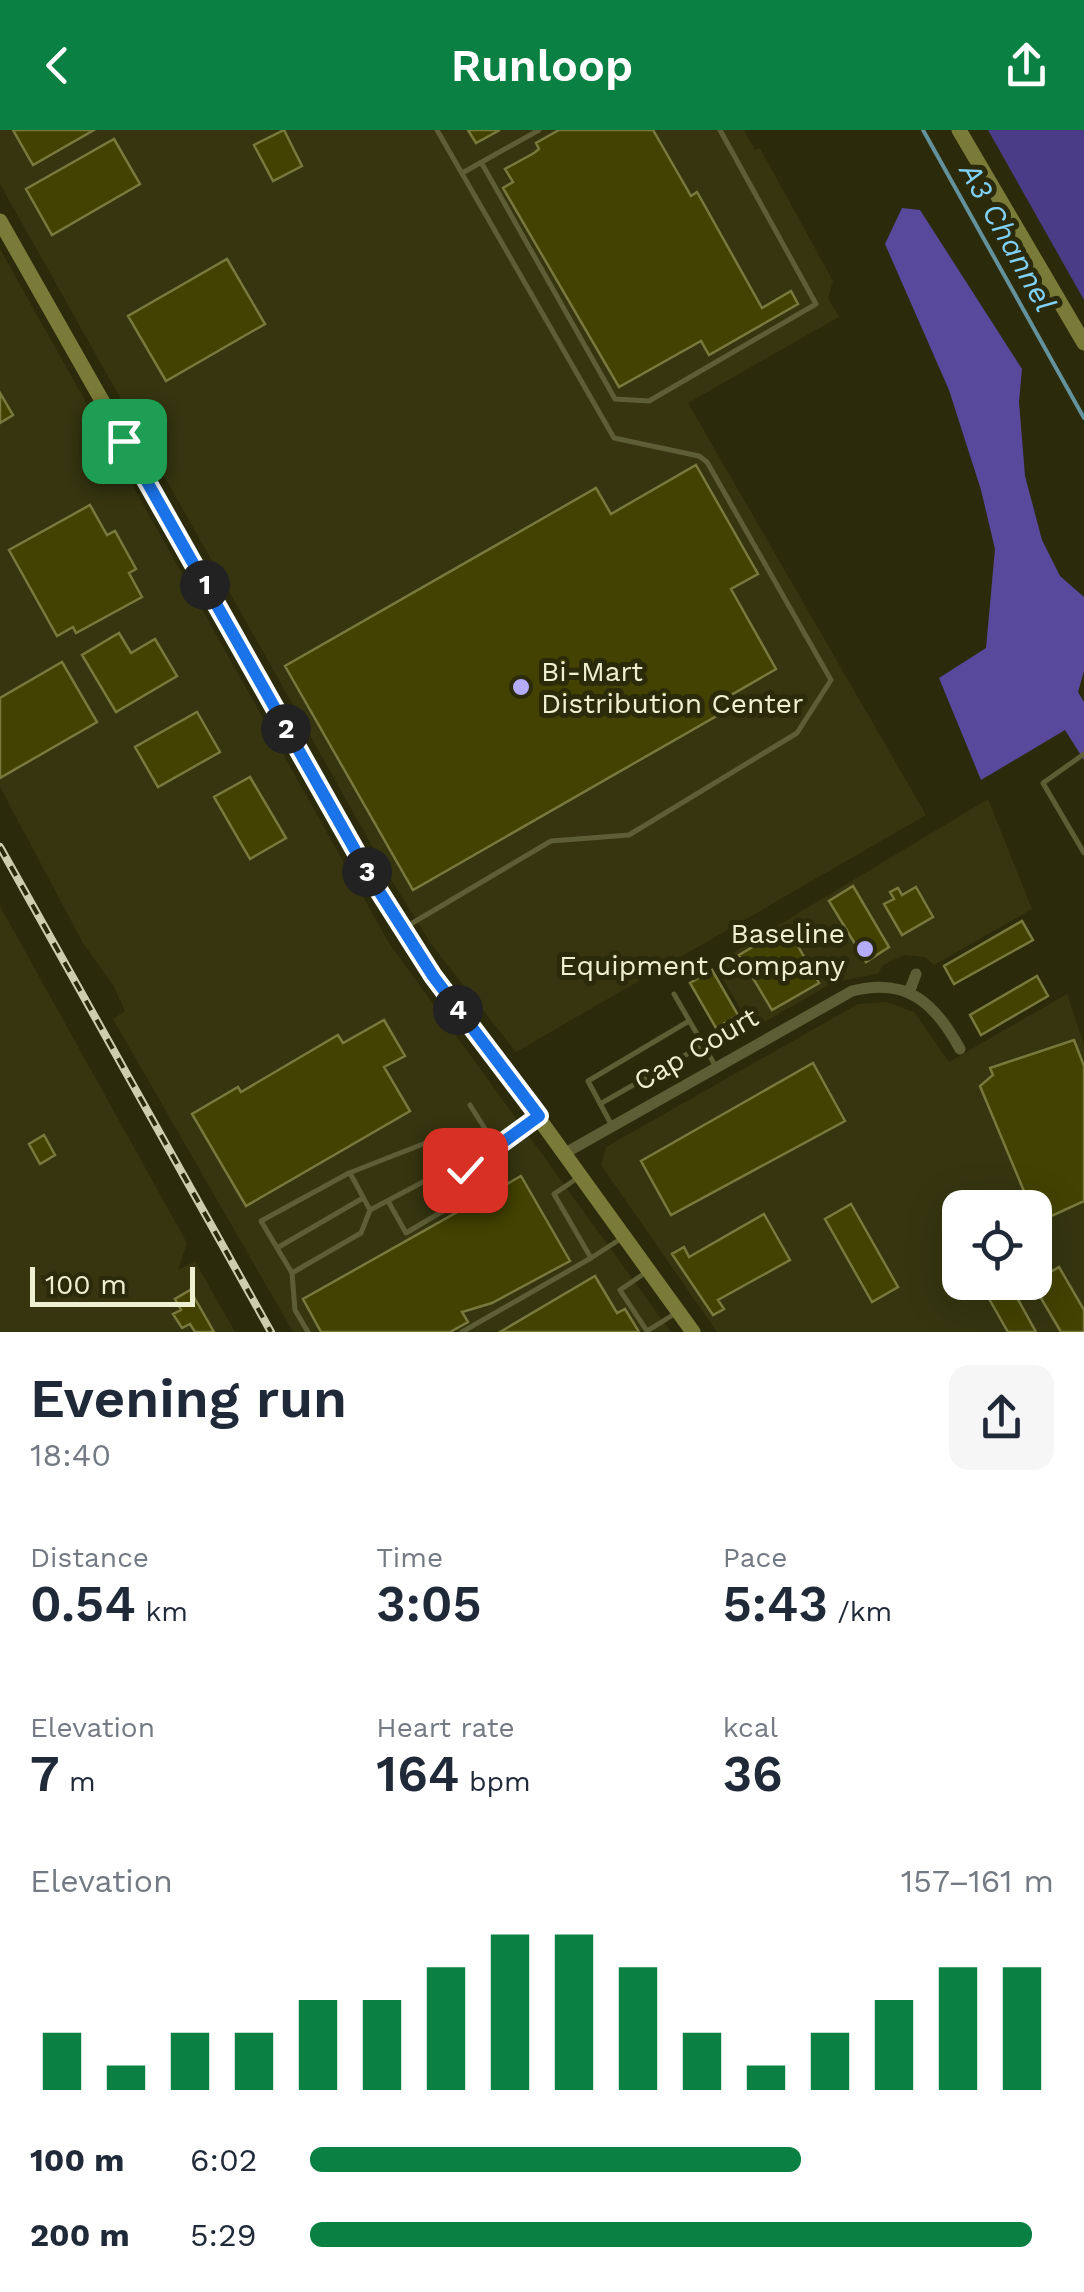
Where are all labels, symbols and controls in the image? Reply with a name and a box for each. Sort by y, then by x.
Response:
icon: back [30,38,85,93]
icon: share [999,38,1054,93]
text: Runloop [451,39,633,92]
water label: A3 Channel [952,155,1063,318]
pin [82,399,167,484]
icon: arrive [97,414,152,469]
pin: 1 [180,560,230,610]
text: 1 [199,568,211,601]
place label: Bi-Mart Distribution Center [541,655,803,720]
marker: Bi-Mart Distribution Center [510,676,532,698]
pin: 2 [261,704,311,754]
text: 2 [278,712,294,745]
pin: 3 [342,847,392,897]
text: 3 [359,855,375,888]
place label: Baseline Equipment Company [559,917,846,982]
marker: Baseline Equipment Company [854,938,876,960]
pin: 4 [433,985,483,1035]
text: 4 [449,993,467,1026]
street label: Cap Court [628,1000,764,1098]
pin [423,1128,508,1213]
icon: check [438,1143,493,1198]
map controls [942,1190,1052,1300]
button: locate [942,1190,1052,1300]
scale bar [30,1262,195,1306]
text: 100 m [45,1268,127,1301]
button: share [949,1365,1054,1470]
text: Evening run [30,1366,347,1430]
text: 18:40 [30,1436,111,1474]
text: Distance [30,1541,149,1574]
text: Time [376,1541,443,1574]
text: Pace [723,1541,787,1574]
text: 0.54 [30,1574,136,1633]
text: 3:05 [376,1574,482,1633]
text: 5:43 [723,1574,828,1633]
text: km [136,1595,188,1628]
text: /km [828,1595,892,1628]
text: Elevation [30,1711,155,1744]
text: Heart rate [376,1711,515,1744]
text: kcal [723,1711,778,1744]
text: 7 [30,1744,60,1803]
text: 164 [376,1744,459,1803]
text: 36 [723,1744,783,1803]
text: m [60,1765,96,1798]
text: bpm [459,1765,531,1798]
text: Elevation [30,1862,173,1900]
text: 157–161 m [901,1862,1054,1900]
text: 100 m [30,2141,124,2179]
text: 6:02 [190,2141,258,2179]
text: 200 m [30,2216,130,2254]
text: 5:29 [190,2216,257,2254]

